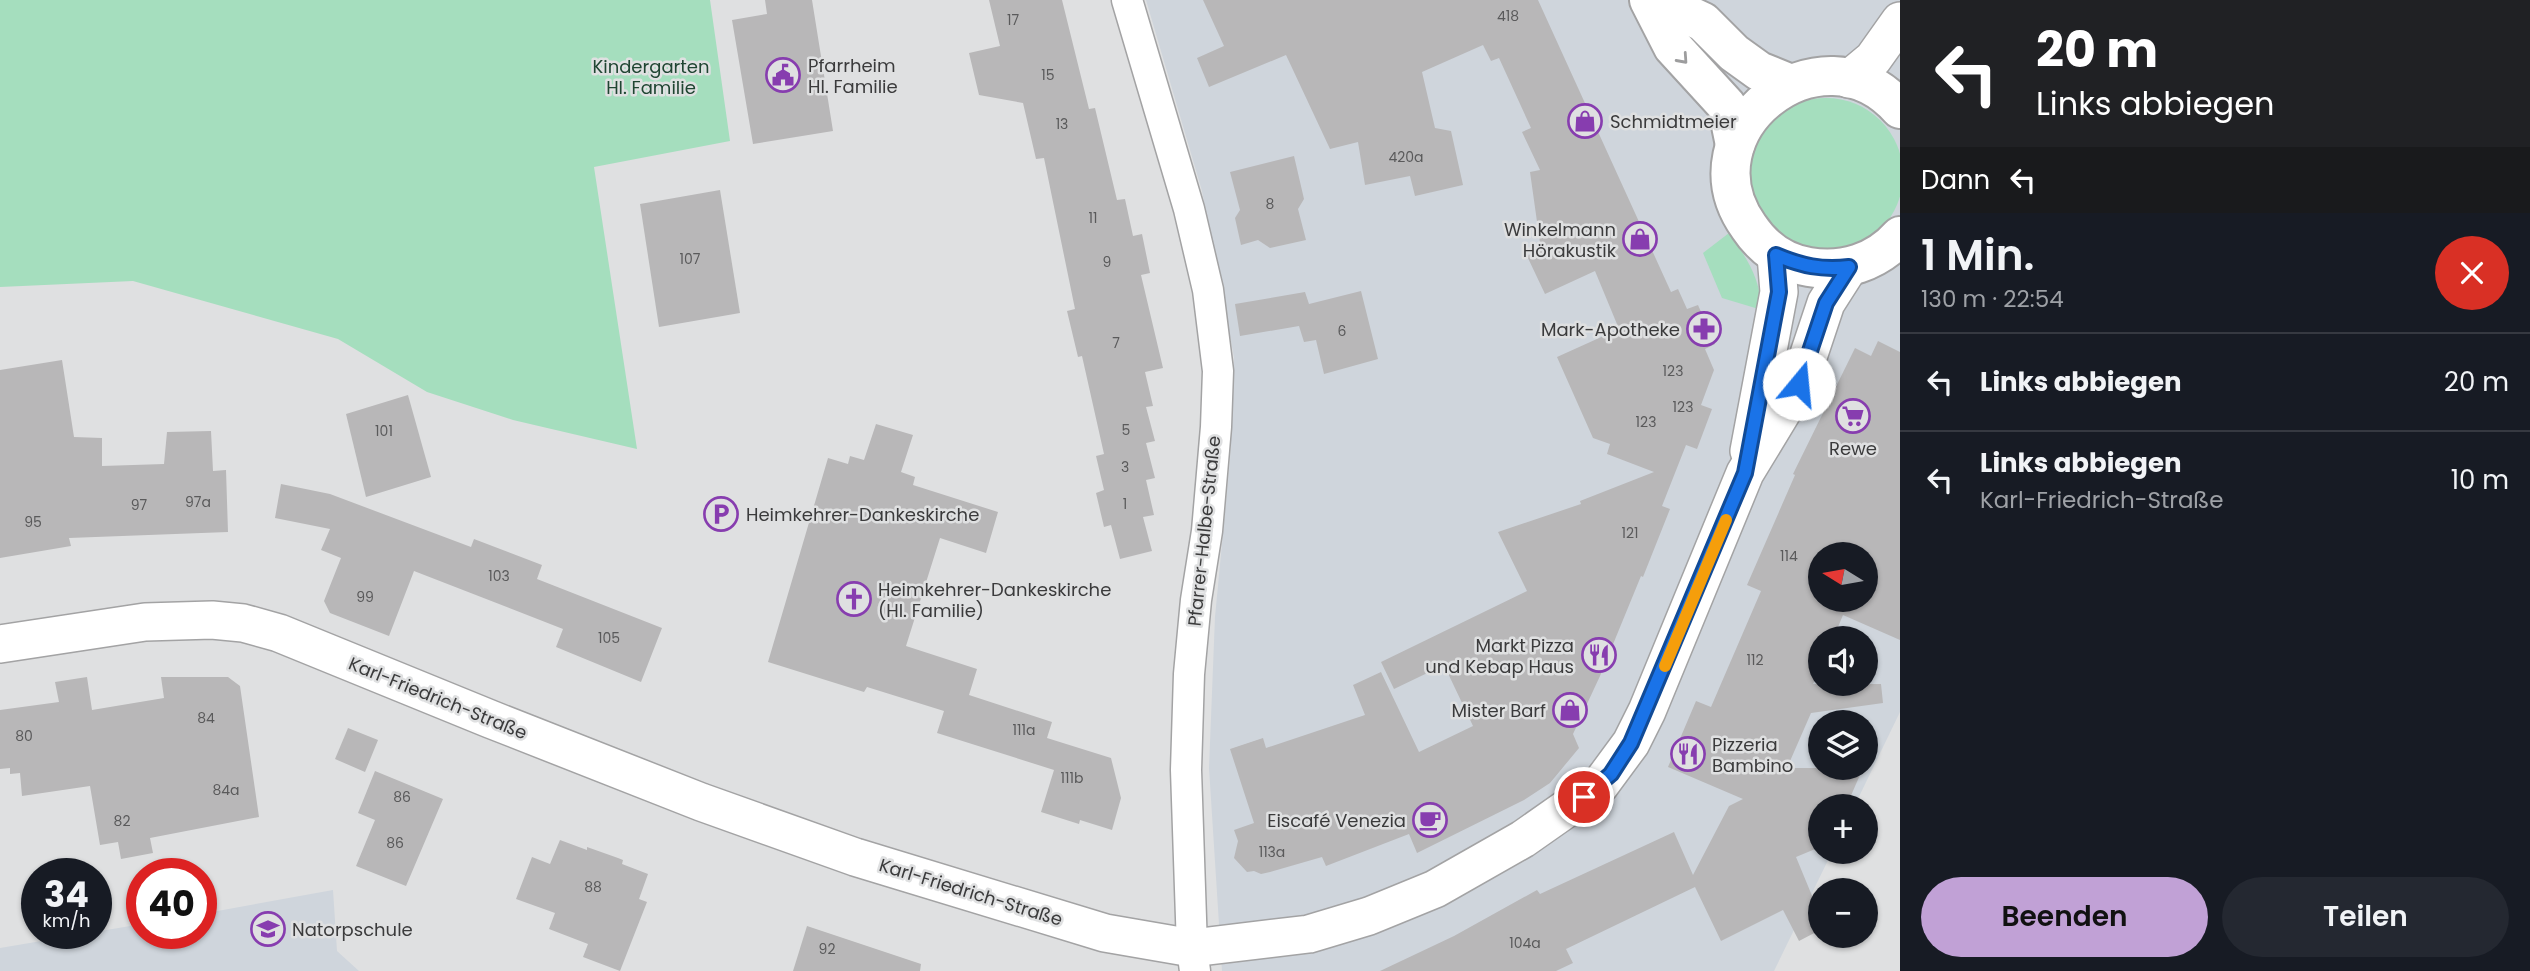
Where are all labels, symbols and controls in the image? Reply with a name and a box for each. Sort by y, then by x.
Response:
house number: 418 [1497,6,1519,26]
house number: 17 [1007,10,1019,30]
text: 20 m [2036,16,2158,84]
icon: left [1921,28,2012,119]
one-way arrow [1675,51,1687,64]
place label: Pfarrheim Hl. Familie [808,53,898,99]
park label: Kindergarten Hl. Familie [592,54,710,100]
public building icon: Pfarrheim Hl. Familie [764,56,802,94]
house number: 15 [1041,65,1055,85]
text: Links abbiegen [2036,81,2274,126]
shop icon: Schmidtmeier [1566,102,1604,140]
place label: Schmidtmeier [1610,109,1737,134]
house number: 13 [1056,114,1068,134]
house number: 420a [1388,147,1424,167]
icon: left [2004,161,2042,199]
text: Dann [1921,162,1990,198]
house number: 8 [1266,194,1275,214]
house number: 11 [1089,208,1097,228]
place label: Winkelmann Hörakustik [1504,217,1617,263]
shop icon: Winkelmann Hörakustik [1621,220,1659,258]
text: 1 Min. [1921,226,2034,285]
button: close [2435,236,2509,310]
house number: 107 [680,249,701,269]
house number: 9 [1103,252,1111,272]
text: 130 m · 22:54 [1921,283,2064,315]
pharmacy icon: Mark-Apotheke [1685,310,1723,348]
place label: Mark-Apotheke [1541,317,1680,342]
house number: 6 [1338,321,1347,341]
house number: 7 [1112,333,1120,353]
position arrow [1762,347,1836,421]
house number: 123 [1663,361,1683,381]
icon: left [1921,363,1959,401]
text: Links abbiegen [1980,364,2182,400]
text: 20 m [2444,364,2509,400]
house number: 123 [1673,397,1693,417]
supermarket icon: Rewe [1834,397,1872,435]
house number: 123 [1636,412,1656,432]
house number: 5 [1122,420,1130,440]
house number: 101 [375,421,393,441]
street label: Pfarrer-Halbe-Straße [1182,434,1226,628]
place label: Rewe [1829,436,1877,461]
text: Links abbiegen [1980,445,2182,481]
house number: 3 [1121,457,1129,477]
icon: left [1921,461,1959,499]
text: 10 m [2451,462,2509,498]
text: Karl-Friedrich-Straße [1980,484,2223,516]
house number: 97a [185,492,211,512]
house number: 1 [1123,494,1127,514]
house number: 97 [131,495,148,515]
parking icon: Heimkehrer-Dankeskirche [702,495,740,533]
place label: Heimkehrer-Dankeskirche [746,502,979,527]
house number: 95 [24,512,42,532]
house number: 121 [1621,523,1639,543]
north arrow [1808,542,1878,612]
map controls [1808,542,1878,948]
house number: 114 [1780,546,1798,566]
house number: 103 [488,566,510,586]
place label: Heimkehrer-Dankeskirche (Hl. Familie) [878,577,1111,623]
church icon: Heimkehrer-Dankeskirche (Hl. Familie) [835,580,873,618]
house number: 99 [356,587,374,607]
button: sound [1808,626,1878,696]
house number: 105 [598,628,620,648]
place label: Markt Pizza und Kebap Haus [1425,633,1574,679]
restaurant icon: Markt Pizza und Kebap Haus [1580,636,1618,674]
house number: 112 [1746,650,1764,670]
street label: Karl-Friedrich-Straße [345,651,531,745]
shop icon: Mister Barf [1551,691,1589,729]
place label: Mister Barf [1452,698,1546,723]
house number: 84 [197,708,215,728]
button: layers [1808,710,1878,780]
house number: 111a [1013,720,1035,740]
house number: 80 [15,726,33,746]
place label: Pizzeria Bambino [1712,732,1793,778]
restaurant icon: Pizzeria Bambino [1669,735,1707,773]
pin [1554,767,1614,827]
house number: 111b [1061,768,1083,788]
icon: arrive [1565,778,1603,816]
house number: 84a [212,780,240,800]
house number: 86 [393,787,411,807]
button: + [1808,794,1878,864]
cafe icon: Eiscafé Venezia [1411,801,1449,839]
place label: Eiscafé Venezia [1267,808,1406,833]
house number: 82 [114,811,130,831]
house number: 86 [386,833,404,853]
house number: 113a [1259,842,1285,862]
street label: Karl-Friedrich-Straße [876,852,1066,932]
speed limit sign: 40 [126,858,217,949]
text: 34 [44,870,89,919]
house number: 88 [584,877,602,897]
button: Beenden [1921,877,2208,957]
button: Teilen [2222,877,2509,957]
button: − [1808,878,1878,948]
text: km/h [43,908,90,933]
school or university icon: Natorpschule [249,910,287,948]
place label: Natorpschule [292,917,413,942]
house number: 104a [1509,933,1541,953]
house number: 92 [819,939,835,959]

